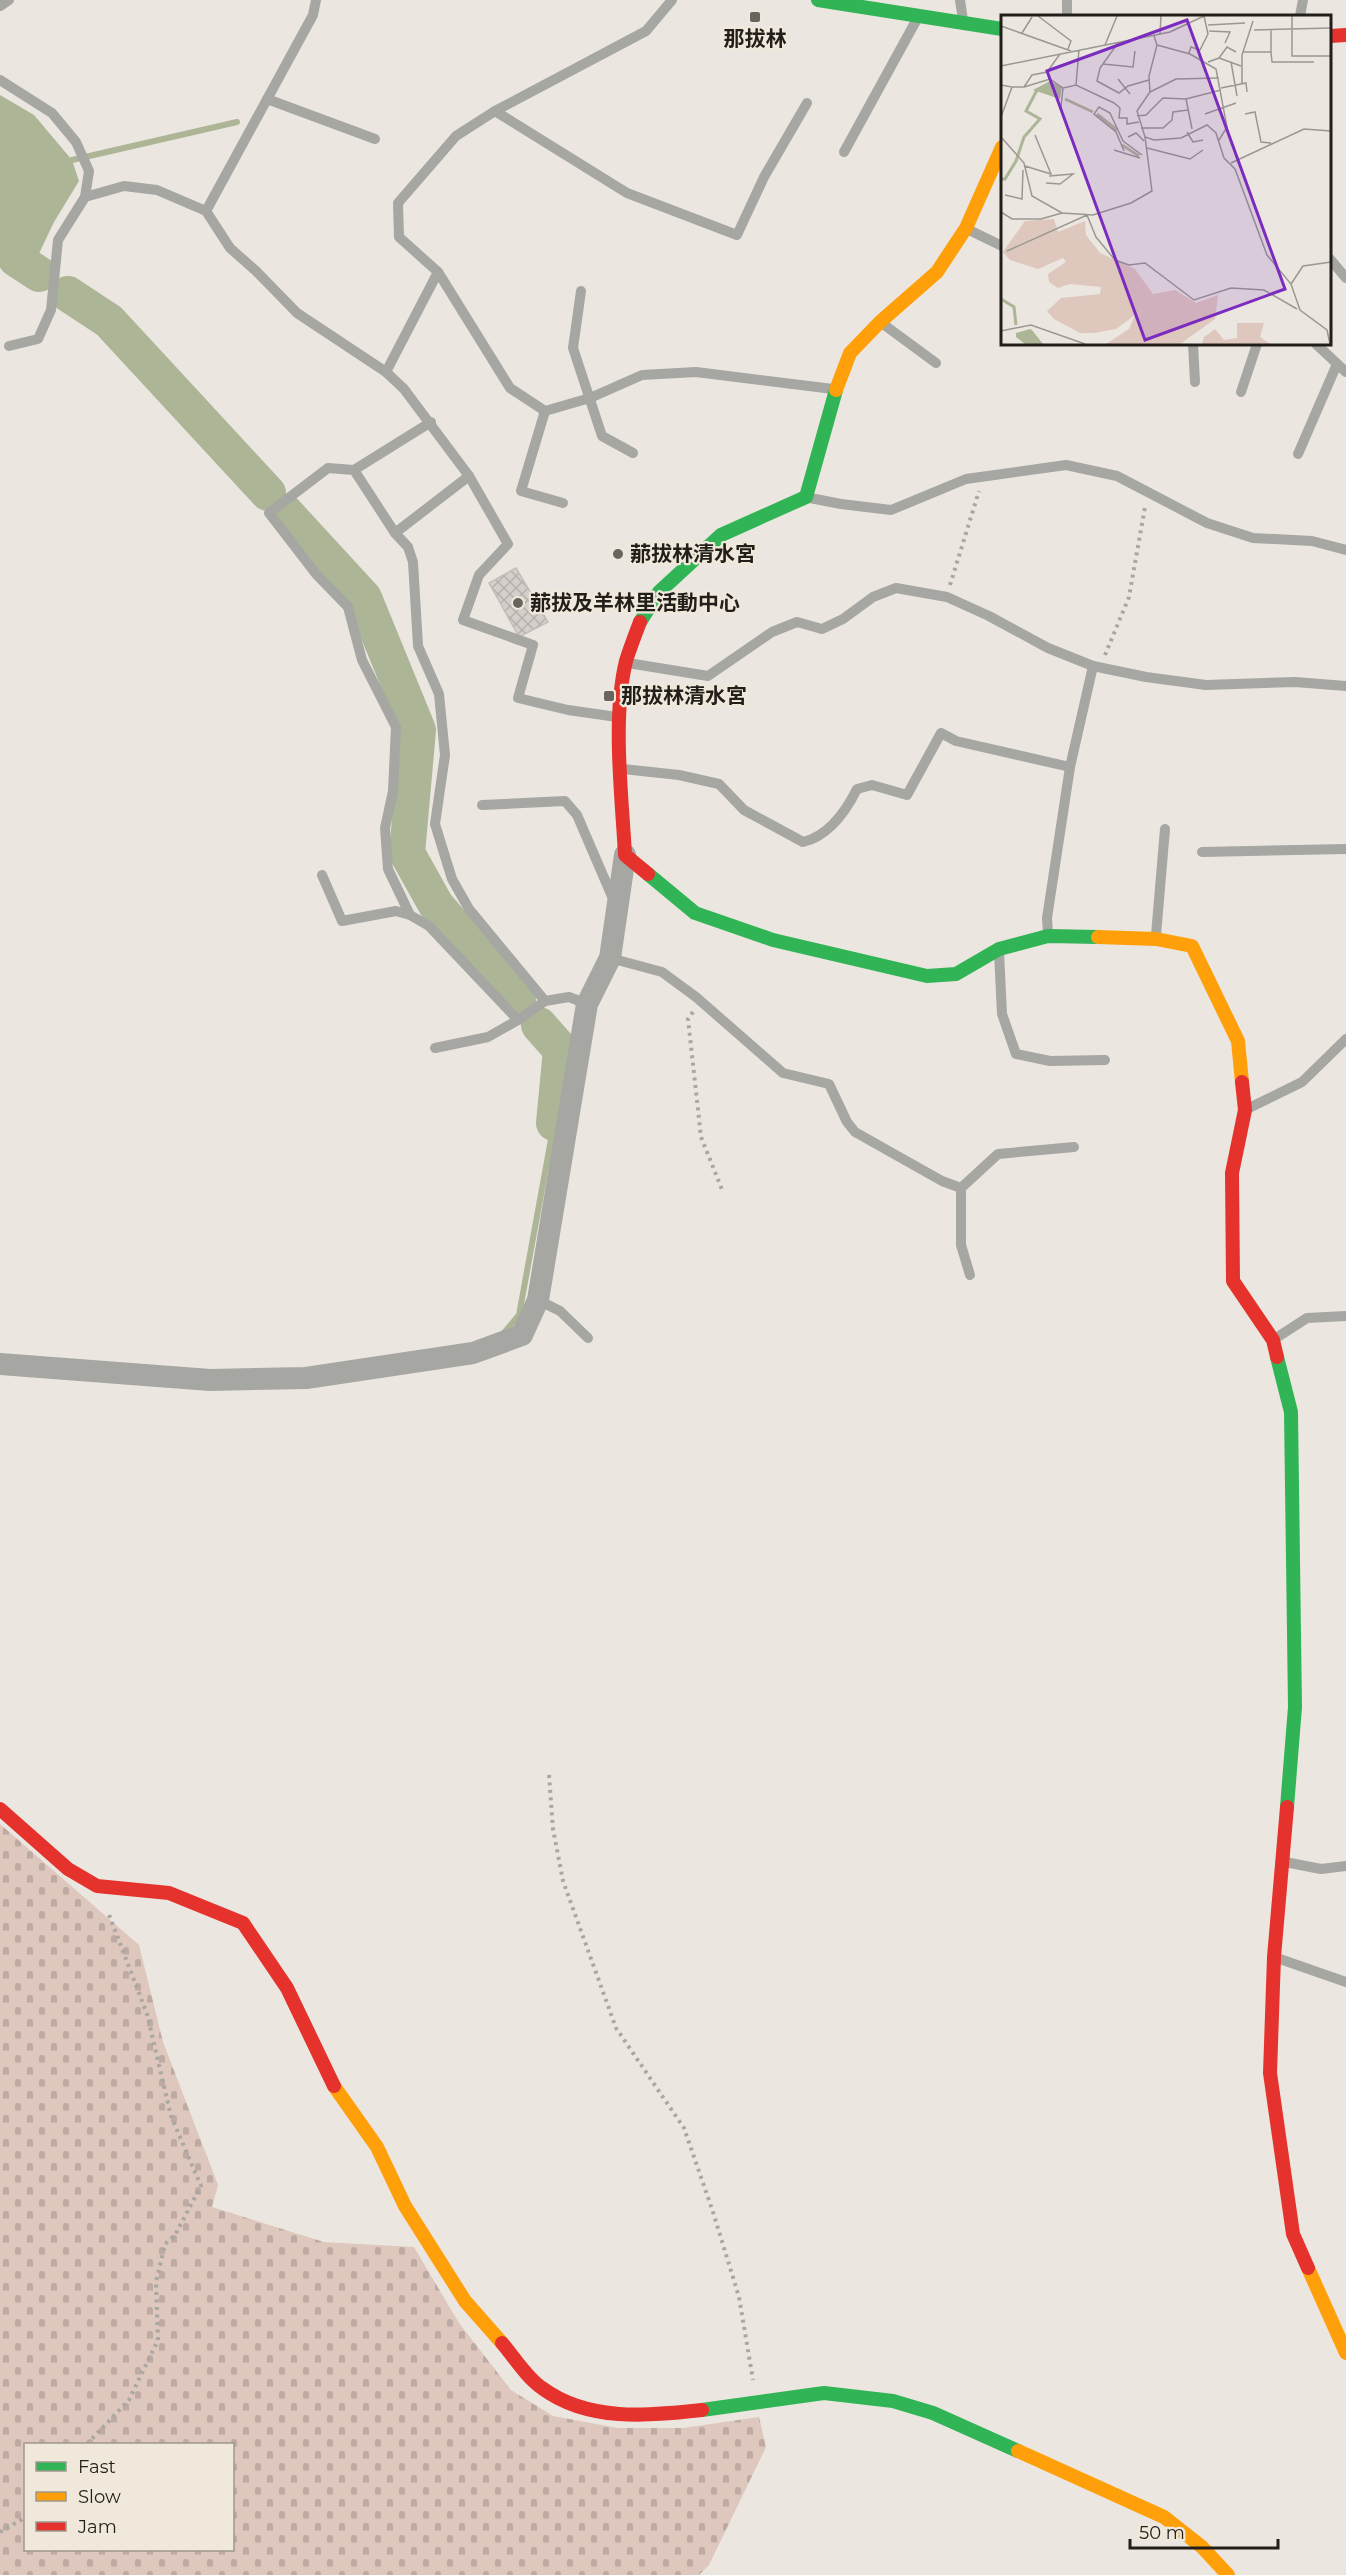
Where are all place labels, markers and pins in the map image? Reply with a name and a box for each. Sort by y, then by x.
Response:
marker: 那拔林 [748,10,762,24]
place label: 那拔林 [724,26,787,51]
place label: 𦰡拔林清水宮 [630,541,756,566]
marker: 𦰡拔林清水宮 [611,547,625,561]
place label: 𦰡拔及羊林里活動中心 [530,590,740,615]
marker: 𦰡拔及羊林里活動中心 [511,596,525,610]
place label: 那拔林清水宮 [621,683,747,708]
marker: 那拔林清水宮 [602,689,616,703]

